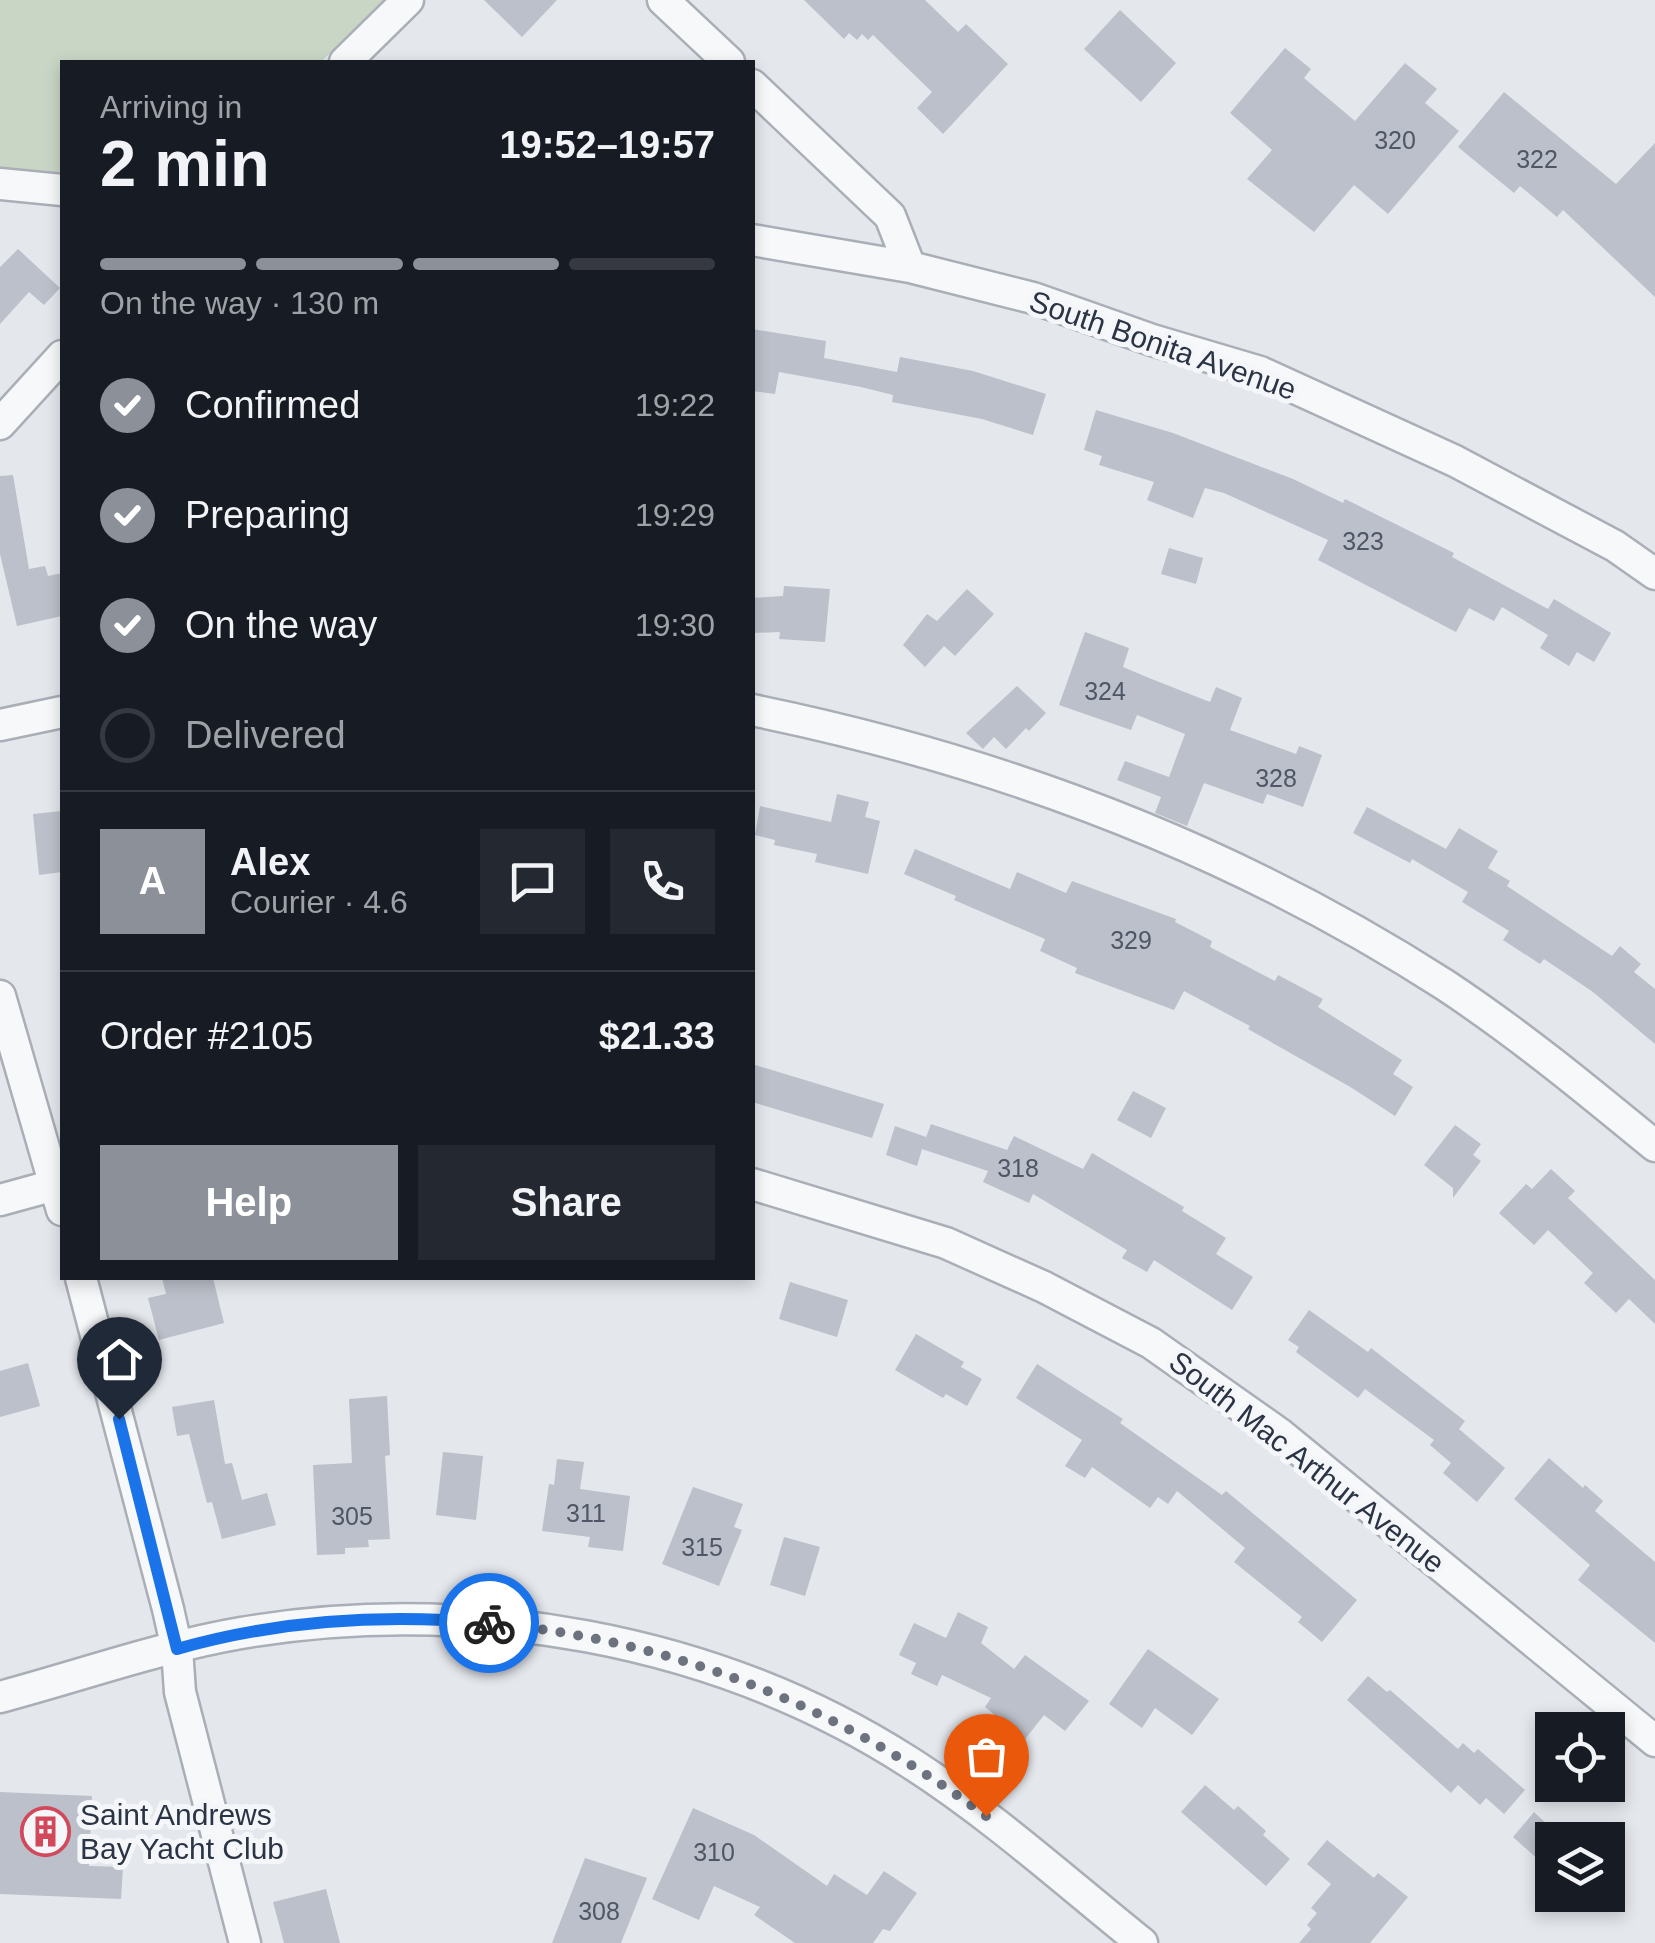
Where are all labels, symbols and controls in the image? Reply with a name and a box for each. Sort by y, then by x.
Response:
text: Arriving in [100,89,242,125]
text: 19:52–19:57 [499,124,715,166]
house number: 320 [1374,126,1416,154]
text: 2 min [100,127,270,200]
house number: 322 [1516,145,1558,173]
street label: South Bonita Avenue [1025,284,1301,406]
text: On the way · 130 m [100,285,379,321]
icon: check [100,378,155,433]
text: Confirmed [185,384,360,426]
text: 19:22 [635,387,715,423]
icon: check [100,488,155,543]
text: Preparing [185,494,350,536]
text: 19:29 [635,497,715,533]
house number: 323 [1342,527,1384,555]
icon: check [100,598,155,653]
text: On the way [185,604,377,646]
text: 19:30 [635,607,715,643]
house number: 324 [1084,677,1126,705]
text: Delivered [185,714,346,756]
house number: 328 [1255,764,1297,792]
button: chat [480,829,585,934]
button: phone [610,829,715,934]
text: Alex [230,841,310,883]
text: A [139,860,166,902]
text: Courier · 4.6 [230,884,408,920]
house number: 329 [1110,926,1152,954]
text: Order #2105 [100,1015,313,1057]
text: $21.33 [599,1015,715,1057]
button: Help [100,1145,398,1260]
button: Share [418,1145,715,1260]
house number: 318 [997,1154,1039,1182]
pin [77,1317,162,1420]
icon: home [92,1332,147,1387]
street label: South Mac Arthur Avenue [1163,1344,1451,1580]
house number: 311 [566,1499,606,1527]
house number: 305 [331,1502,373,1530]
house number: 315 [681,1533,723,1561]
courier [439,1573,539,1673]
icon: bike [462,1596,517,1651]
map controls [1535,1712,1625,1912]
button: locate [1535,1712,1625,1802]
pin [944,1714,1029,1817]
icon: bag [959,1729,1014,1784]
place label: Saint Andrews Bay Yacht Club [80,1798,284,1865]
building icon: Saint Andrews Bay Yacht Club [19,1805,71,1857]
button: layers [1535,1822,1625,1912]
house number: 310 [693,1838,735,1866]
house number: 308 [578,1897,620,1925]

